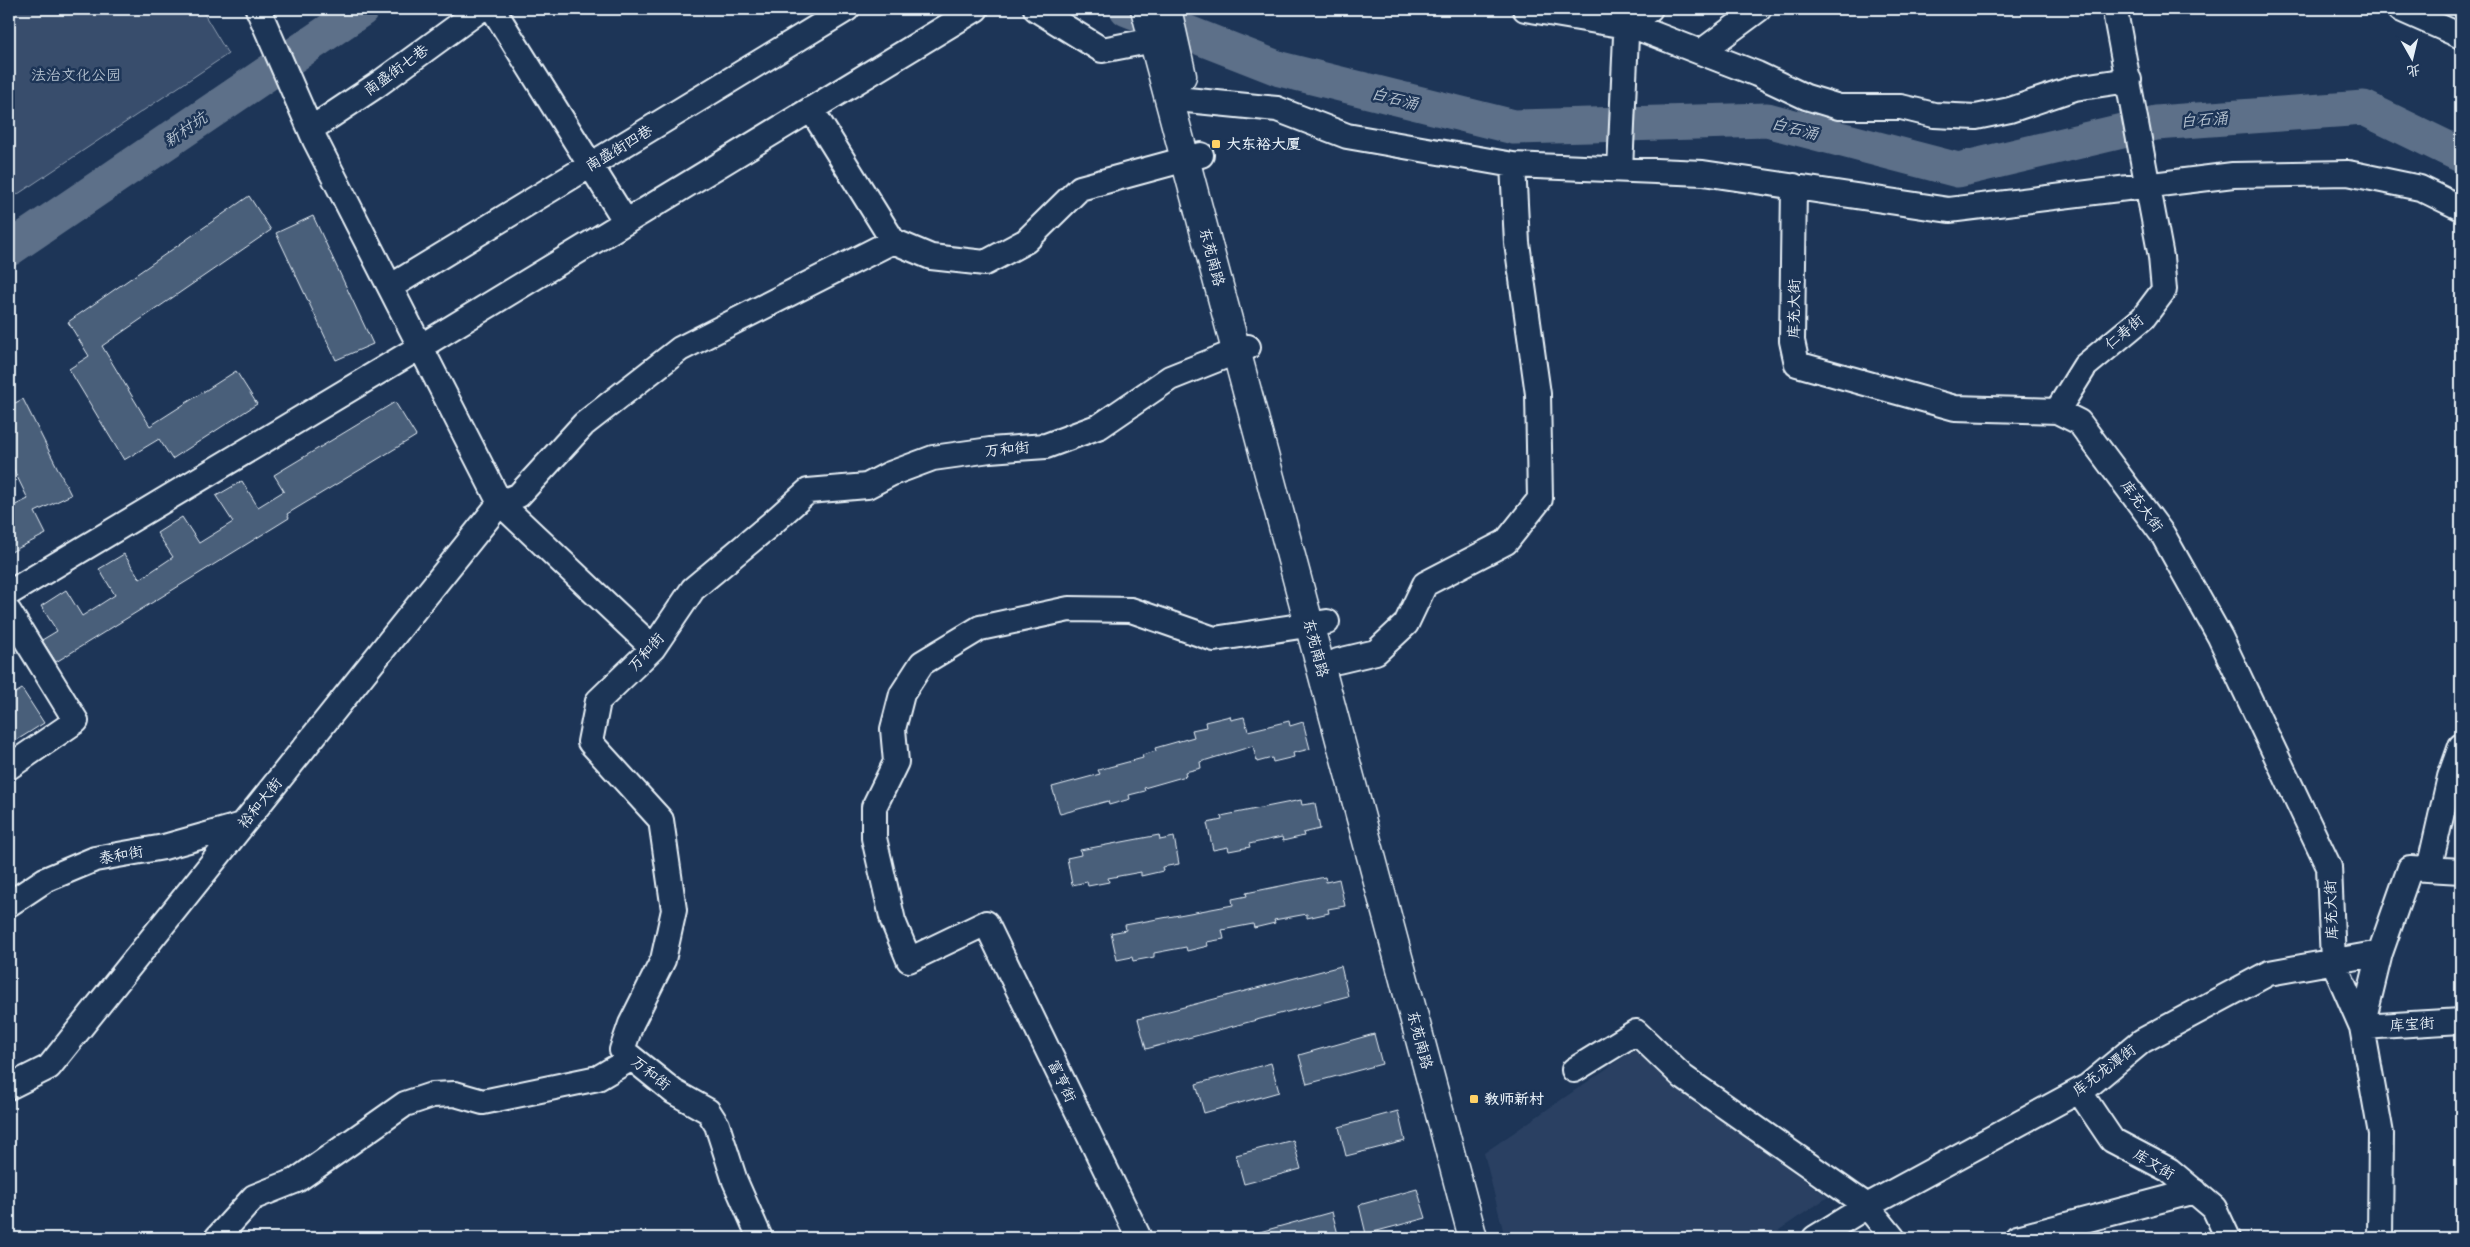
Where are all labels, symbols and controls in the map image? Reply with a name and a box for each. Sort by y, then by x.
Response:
north arrow [2388,32,2438,82]
street label: 南盛街七巷 [360,41,432,100]
text: 北 [2406,61,2422,80]
park label: 法治文化公园 [31,66,121,85]
water label: 白石涌 [1369,84,1421,115]
water label: 新村坑 [161,108,213,152]
water label: 白石涌 [2179,109,2230,132]
water label: 白石涌 [1769,114,1821,145]
street label: 南盛街四巷 [582,121,656,176]
place label: 大东裕大厦 [1226,135,1301,154]
marker: 大东裕大厦 [1210,138,1222,150]
street label: 东苑南路 [1195,226,1228,289]
street label: 库充大街 [1784,279,1805,339]
street label: 仁寿街 [2101,311,2148,354]
street label: 万和街 [984,438,1030,461]
street label: 库充大街 [2116,476,2167,536]
street label: 东苑南路 [1299,617,1332,680]
street label: 万和街 [624,629,668,675]
street label: 裕和大街 [234,774,287,833]
street label: 泰和街 [97,842,145,869]
street label: 库充大街 [2321,880,2342,940]
street label: 东苑南路 [1403,1009,1436,1072]
street label: 库宝街 [2389,1014,2435,1035]
street label: 库充龙潭街 [2069,1040,2140,1101]
street label: 万和街 [627,1052,674,1095]
street label: 富亨街 [1043,1057,1080,1106]
place label: 教师新村 [1484,1090,1544,1109]
marker: 教师新村 [1468,1093,1480,1105]
street label: 库文街 [2130,1145,2178,1184]

